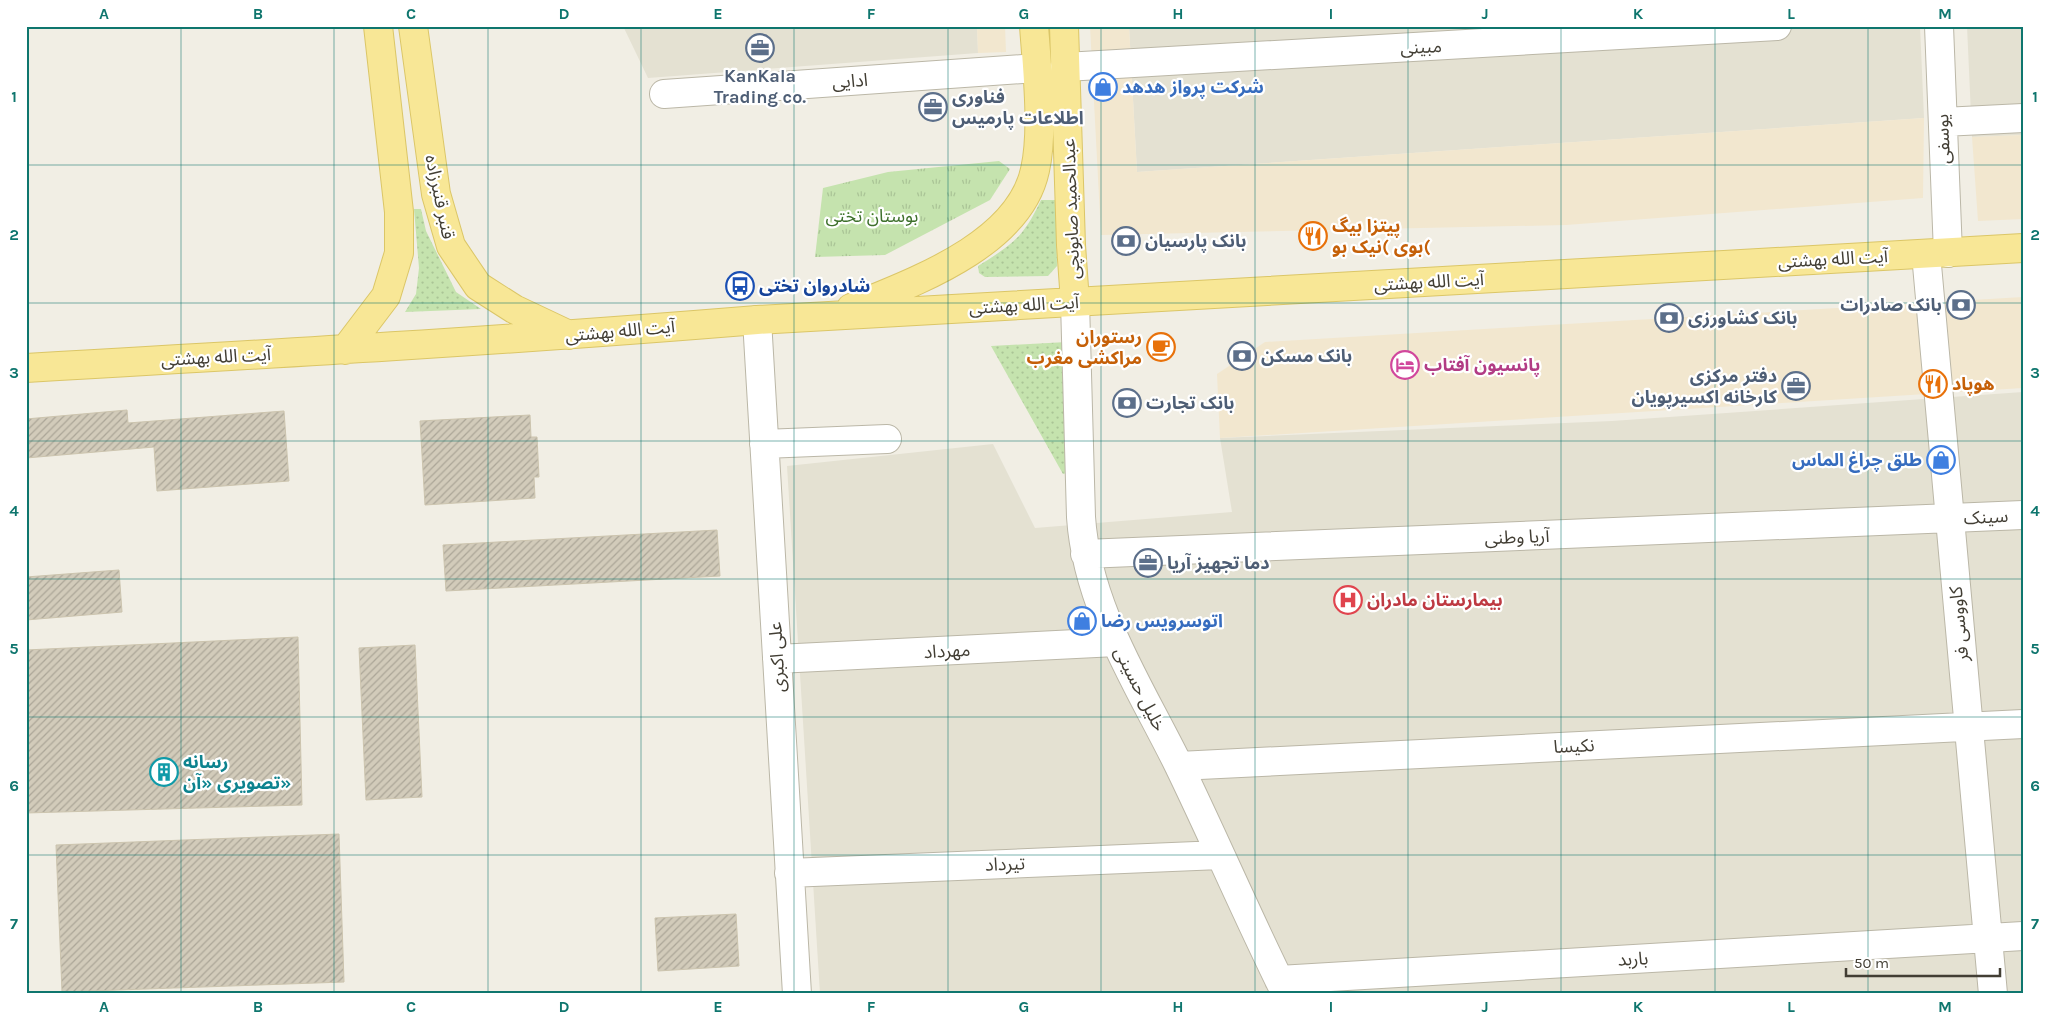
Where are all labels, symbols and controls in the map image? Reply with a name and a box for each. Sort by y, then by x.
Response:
text: A [99,4,109,23]
text: B [253,4,263,23]
text: C [406,4,416,23]
text: D [559,4,570,23]
text: E [713,4,723,23]
text: F [867,4,876,23]
text: G [1019,4,1029,23]
text: H [1172,4,1184,23]
text: I [1329,4,1333,23]
text: J [1481,4,1489,23]
text: K [1633,4,1644,23]
text: L [1787,4,1795,23]
text: M [1938,4,1952,23]
office icon: KanKala Trading co. [745,33,775,63]
street label: مبینی [1400,35,1442,59]
place label: KanKala Trading co. [714,65,806,108]
street label: ادایی [831,69,869,93]
shop icon: شرکت پرواز هدهد [1088,72,1118,102]
place label: شرکت پرواز هدهد [1122,76,1264,99]
place label: فناوری اطلاعات پارمیس [952,86,1084,130]
text: 1 [11,87,17,106]
text: 1 [2032,87,2038,106]
office icon: فناوری اطلاعات پارمیس [918,92,948,122]
street label: یوسفی [1931,114,1955,164]
street label: عبدالحمید صابونچی [1058,138,1085,280]
street label: قنبر قنبرزاده [420,153,460,241]
park label: بوستان تختی [826,205,918,227]
place label: پیتزا بیگ بوی )نیک بو( [1332,215,1431,258]
restaurant icon: پیتزا بیگ بوی )نیک بو( [1298,221,1328,251]
text: 2 [9,225,19,244]
text: 2 [2030,225,2040,244]
bank icon: بانک پارسیان [1111,226,1141,256]
place label: بانک پارسیان [1145,230,1246,253]
street label: آیت الله بهشتی [1777,245,1889,273]
street label: آیت الله بهشتی [1373,268,1485,296]
bus stop icon: شادروان تختی [725,271,755,301]
place label: شادروان تختی [759,275,870,297]
bank icon: بانک صادرات [1946,290,1976,320]
street label: آیت الله بهشتی [968,291,1080,319]
place label: بانک صادرات [1840,294,1942,316]
bank icon: بانک کشاورزی [1654,303,1684,333]
place label: بانک کشاورزی [1688,307,1798,329]
street label: آیت الله بهشتی [564,315,677,347]
place label: رستوران مراکشی مغرب [1027,326,1142,369]
cafe icon: رستوران مراکشی مغرب [1146,332,1176,362]
bank icon: بانک مسکن [1227,341,1257,371]
street label: آیت الله بهشتی [160,343,272,371]
place label: بانک مسکن [1261,345,1352,367]
hotel icon: پانسیون آفتاب [1390,350,1420,380]
place label: پانسیون آفتاب [1424,354,1540,377]
text: 3 [9,363,19,382]
text: 3 [2030,363,2040,382]
place label: دفتر مرکزی کارخانه اکسیرپویان [1631,365,1778,409]
restaurant icon: هوپاد [1918,369,1948,399]
office icon: دفتر مرکزی کارخانه اکسیرپویان [1781,371,1811,401]
place label: هوپاد [1952,373,1994,396]
bank icon: بانک تجارت [1112,388,1142,418]
place label: بانک تجارت [1146,392,1235,414]
shop icon: طلق چراغ الماس [1926,445,1956,475]
place label: طلق چراغ الماس [1792,449,1922,473]
text: 4 [9,501,19,520]
text: 4 [2030,501,2040,520]
street label: سینک [1963,505,2009,529]
street label: آریا وطنی [1484,525,1551,549]
office icon: دما تجهیز آریا [1133,548,1163,578]
place label: دما تجهیز آریا [1167,552,1269,574]
hospital icon: بیمارستان مادران [1333,585,1363,615]
street label: کاووسی فر [1945,585,1973,664]
place label: بیمارستان مادران [1367,589,1503,611]
shop icon: اتوسرویس رضا [1067,606,1097,636]
place label: اتوسرویس رضا [1101,610,1223,632]
street label: علی‌ اکبری [764,621,790,693]
text: 5 [9,639,19,658]
street label: مهرداد [923,639,971,663]
text: 5 [2030,639,2040,658]
street label: خلیل حسینی [1109,643,1171,735]
street label: نکیسا [1553,734,1595,758]
place label: رسانه تصویری «آن» [183,751,292,794]
building icon: رسانه تصویری «آن» [149,757,179,787]
text: 6 [9,776,19,795]
text: 6 [2030,776,2040,795]
street label: تیرداد [985,852,1025,876]
text: 7 [10,914,18,933]
text: 7 [2031,914,2039,933]
scale bar [1846,945,2000,977]
street label: باربد [1617,947,1649,971]
text: 50 m [1854,954,1889,972]
text: A [99,997,109,1016]
text: B [253,997,263,1016]
text: C [406,997,416,1016]
text: D [559,997,570,1016]
text: E [713,997,723,1016]
text: F [867,997,876,1016]
text: G [1019,997,1029,1016]
text: H [1172,997,1184,1016]
text: I [1329,997,1333,1016]
text: J [1481,997,1489,1016]
text: K [1633,997,1644,1016]
text: L [1787,997,1795,1016]
text: M [1938,997,1952,1016]

